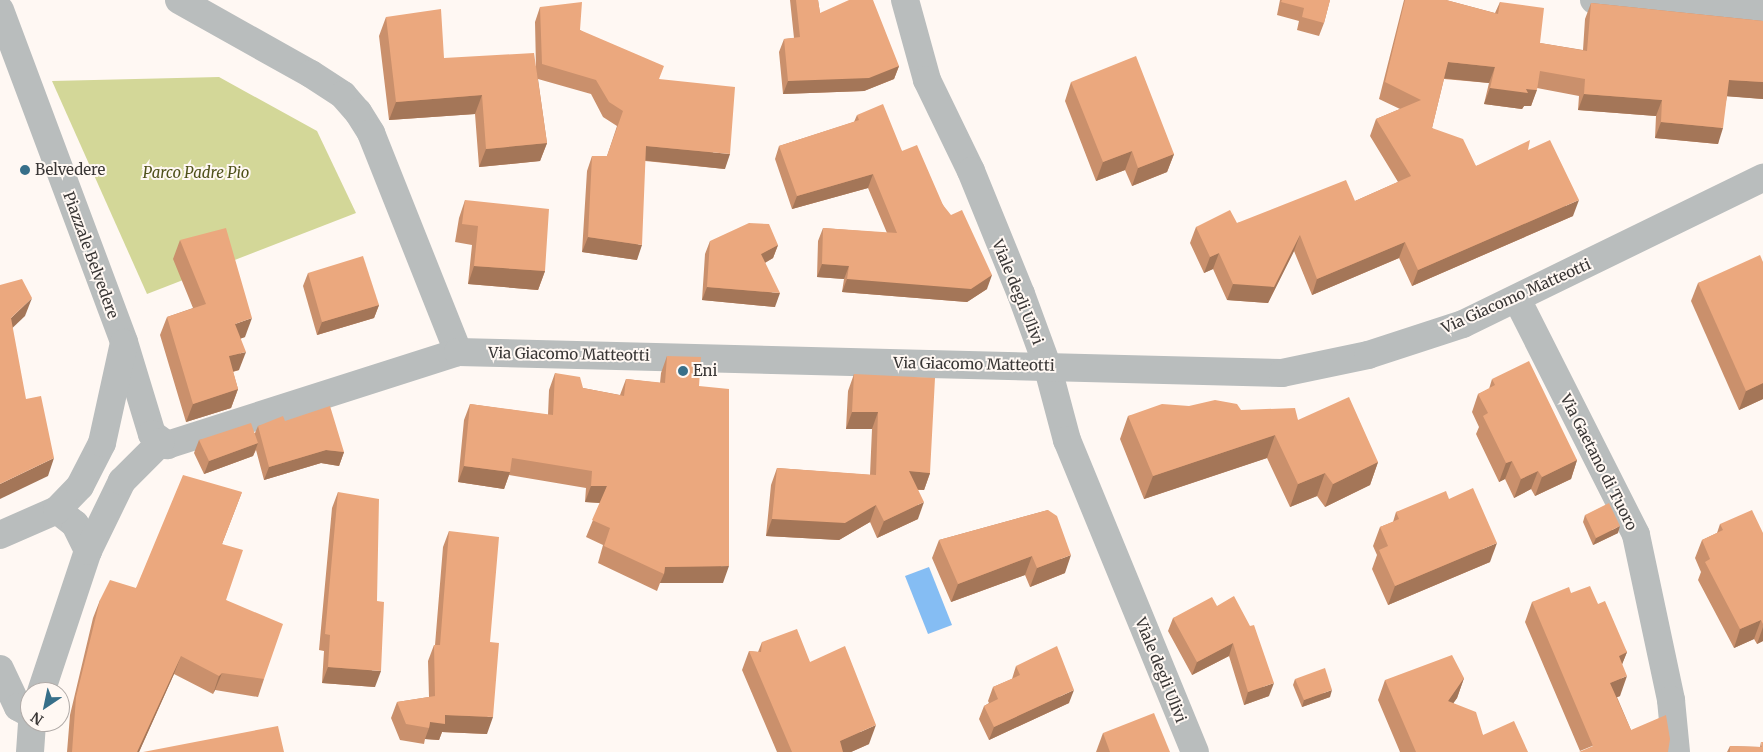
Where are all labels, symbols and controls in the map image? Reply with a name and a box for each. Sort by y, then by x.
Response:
place label: Belvedere [35,161,105,179]
marker: Belvedere [19,164,31,176]
park label: Parco Padre Pio [143,164,249,182]
street label: Piazzale Belvedere [60,189,122,321]
street label: Viale degli Ulivi [989,237,1047,347]
street label: Via Giacomo Matteotti [1439,255,1593,337]
street label: Via Giacomo Matteotti [488,344,650,364]
street label: Via Giacomo Matteotti [893,354,1055,374]
place label: Eni [693,362,717,380]
marker: Eni [677,365,689,377]
street label: Via Gaetano di Tuoro [1557,391,1641,533]
street label: Viale degli Ulivi [1132,615,1190,725]
north arrow [20,682,70,732]
text: N [28,708,47,729]

